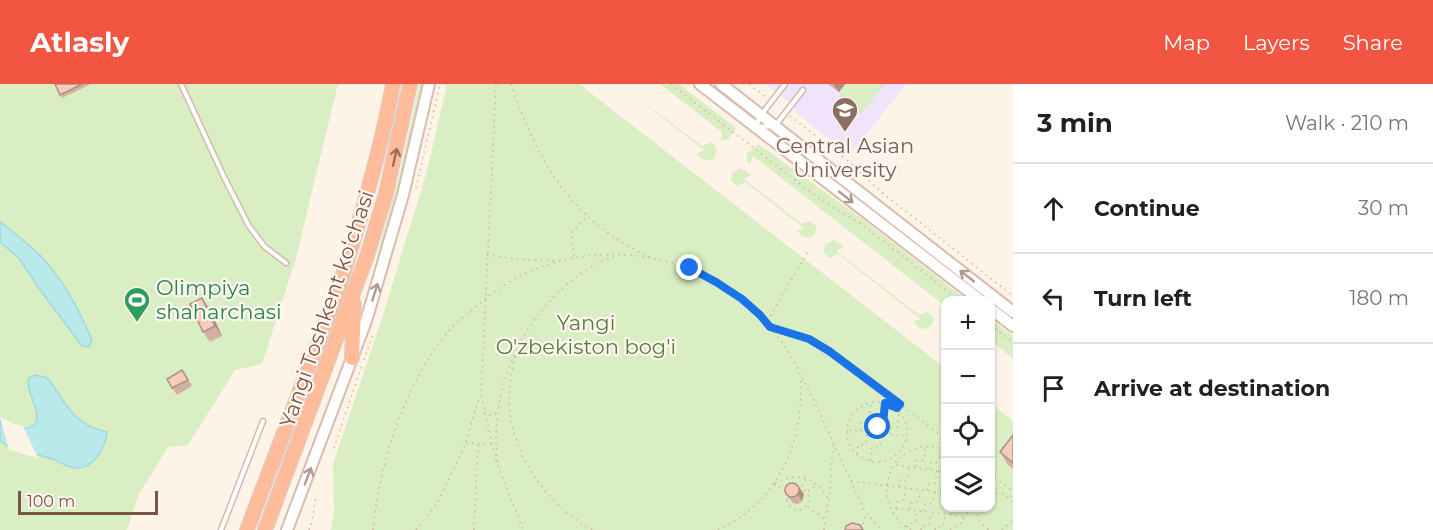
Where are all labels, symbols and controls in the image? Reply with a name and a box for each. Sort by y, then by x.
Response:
text: Atlasly [30,25,129,59]
text: Map [1163,30,1210,55]
text: Layers [1243,30,1310,55]
text: Share [1343,30,1403,55]
school or university icon: Central Asian University [830,95,860,133]
text: 3 min [1037,107,1113,139]
text: Walk · 210 m [1285,111,1409,135]
place label: Central Asian University [776,133,914,182]
one-way arrow [389,148,401,167]
street label: Yangi Toshkent ko‘chasi [274,187,379,431]
one-way arrow [838,191,854,204]
icon: ahead [1037,192,1070,225]
text: Continue [1094,195,1200,222]
text: 30 m [1358,196,1409,220]
route end [676,254,702,280]
one-way arrow [959,269,975,282]
place label: Olimpiya shaharchasi [156,275,282,324]
icon: left [1037,282,1070,315]
one-way arrow [370,283,381,302]
sports icon: Olimpiya shaharchasi [122,285,152,323]
text: Turn left [1094,285,1192,312]
text: 180 m [1349,286,1409,310]
map controls [941,296,995,512]
button: + [941,296,995,350]
park label: Yangi O'zbekiston bog'i [496,310,676,359]
button: − [941,350,995,404]
icon: arrive [1037,372,1070,405]
text: Arrive at destination [1094,375,1330,402]
button: locate [941,404,995,458]
route start [864,413,890,439]
button: layers [941,458,995,512]
one-way arrow [303,467,314,485]
scale bar [18,488,158,516]
text: 100 m [27,492,75,511]

